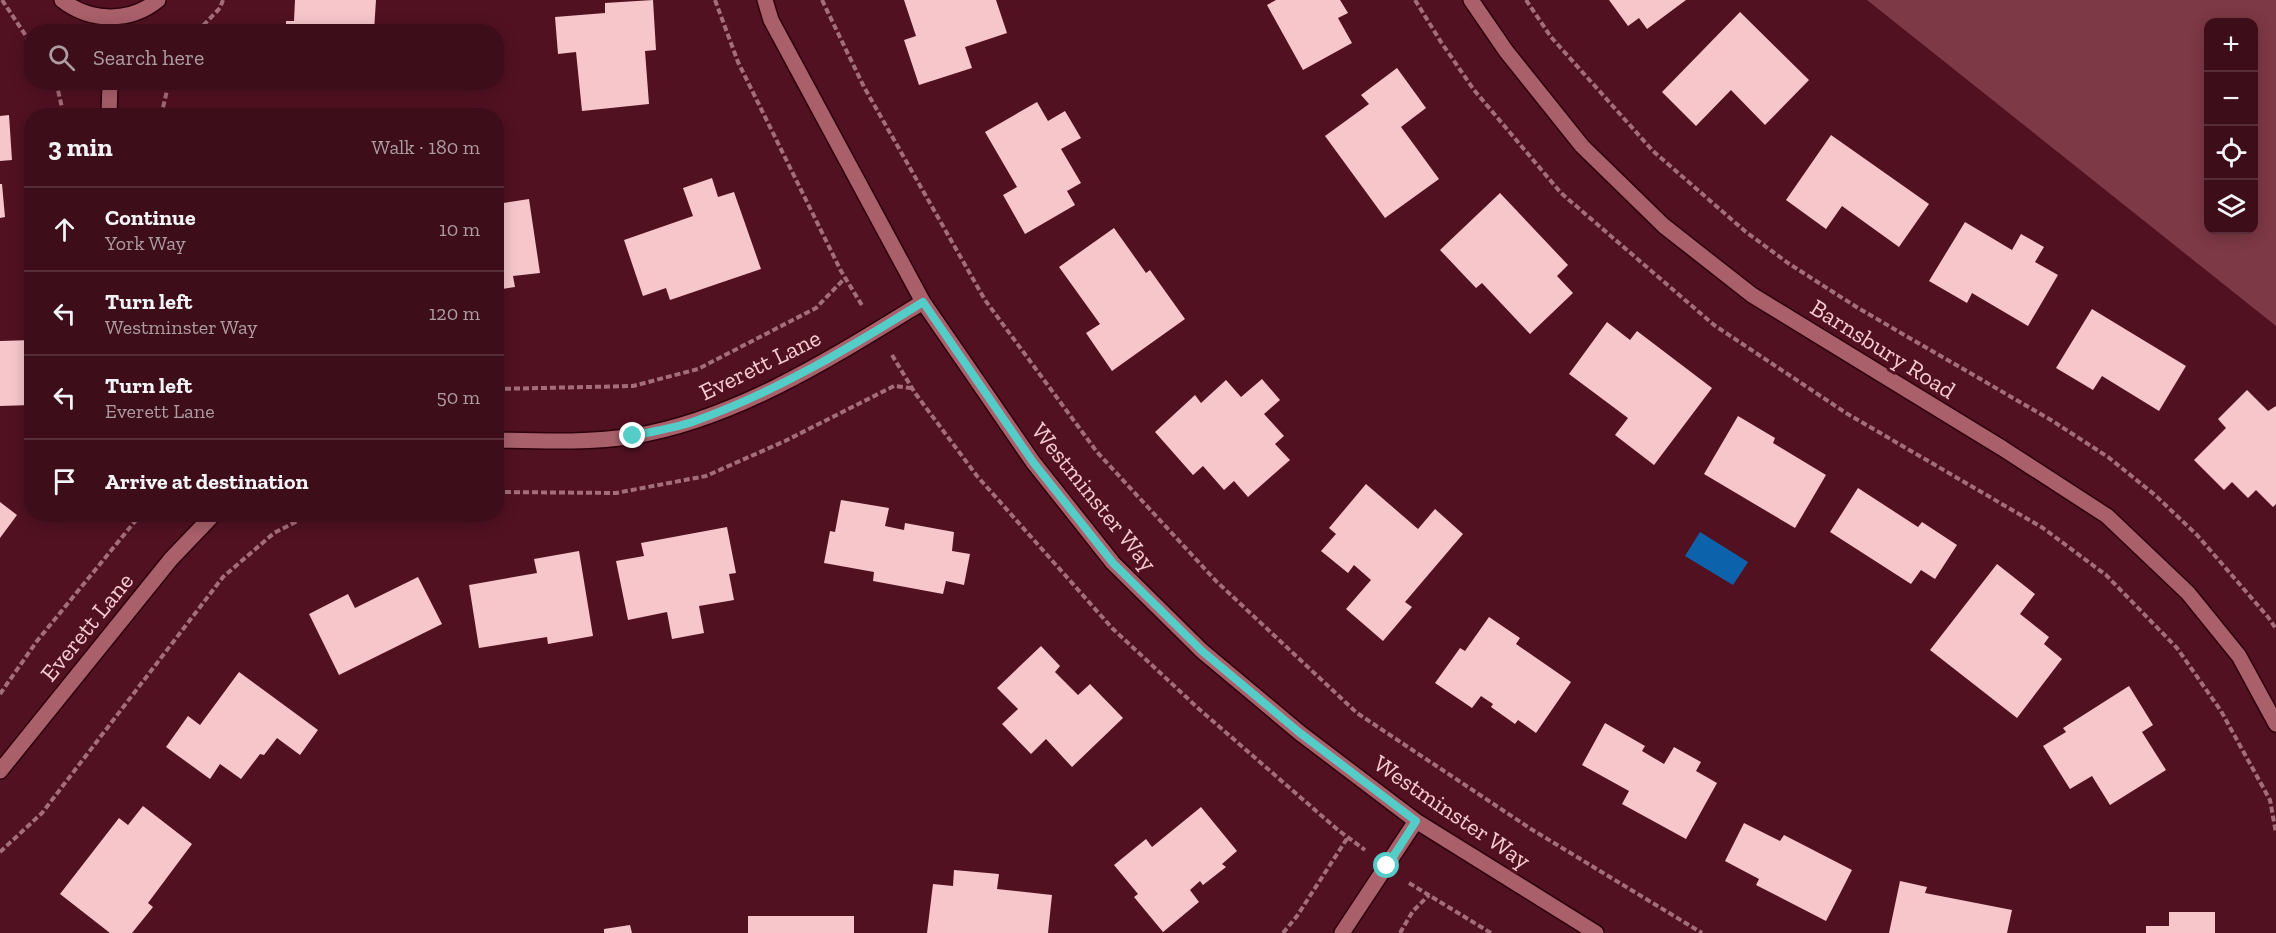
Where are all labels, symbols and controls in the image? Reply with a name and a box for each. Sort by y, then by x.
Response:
map controls [2204,18,2258,234]
button: + [2204,18,2258,72]
search box [24,24,504,90]
icon: search [45,41,78,74]
text: Search here [93,44,204,71]
button: − [2204,72,2258,126]
button: locate [2204,126,2258,180]
text: 3 min [48,131,113,163]
text: Walk · 180 m [372,135,480,159]
button: layers [2204,180,2258,234]
text: Continue [105,204,196,231]
icon: ahead [48,213,81,246]
text: 10 m [439,217,480,241]
text: York Way [105,231,186,255]
text: Turn left [105,288,192,315]
street label: Barnsbury Road [1805,292,1961,405]
icon: left [48,297,81,330]
text: 120 m [429,301,480,325]
text: Westminster Way [105,315,257,339]
street label: Everett Lane [694,323,825,406]
text: Turn left [105,372,192,399]
icon: left [48,381,81,414]
text: 50 m [436,385,480,409]
text: Everett Lane [105,399,215,423]
street label: Westminster Way [1026,416,1164,577]
route end [619,422,645,448]
icon: arrive [48,465,81,498]
text: Arrive at destination [105,468,308,495]
street label: Everett Lane [34,566,139,687]
street label: Westminster Way [1368,748,1537,875]
route start [1373,852,1399,878]

